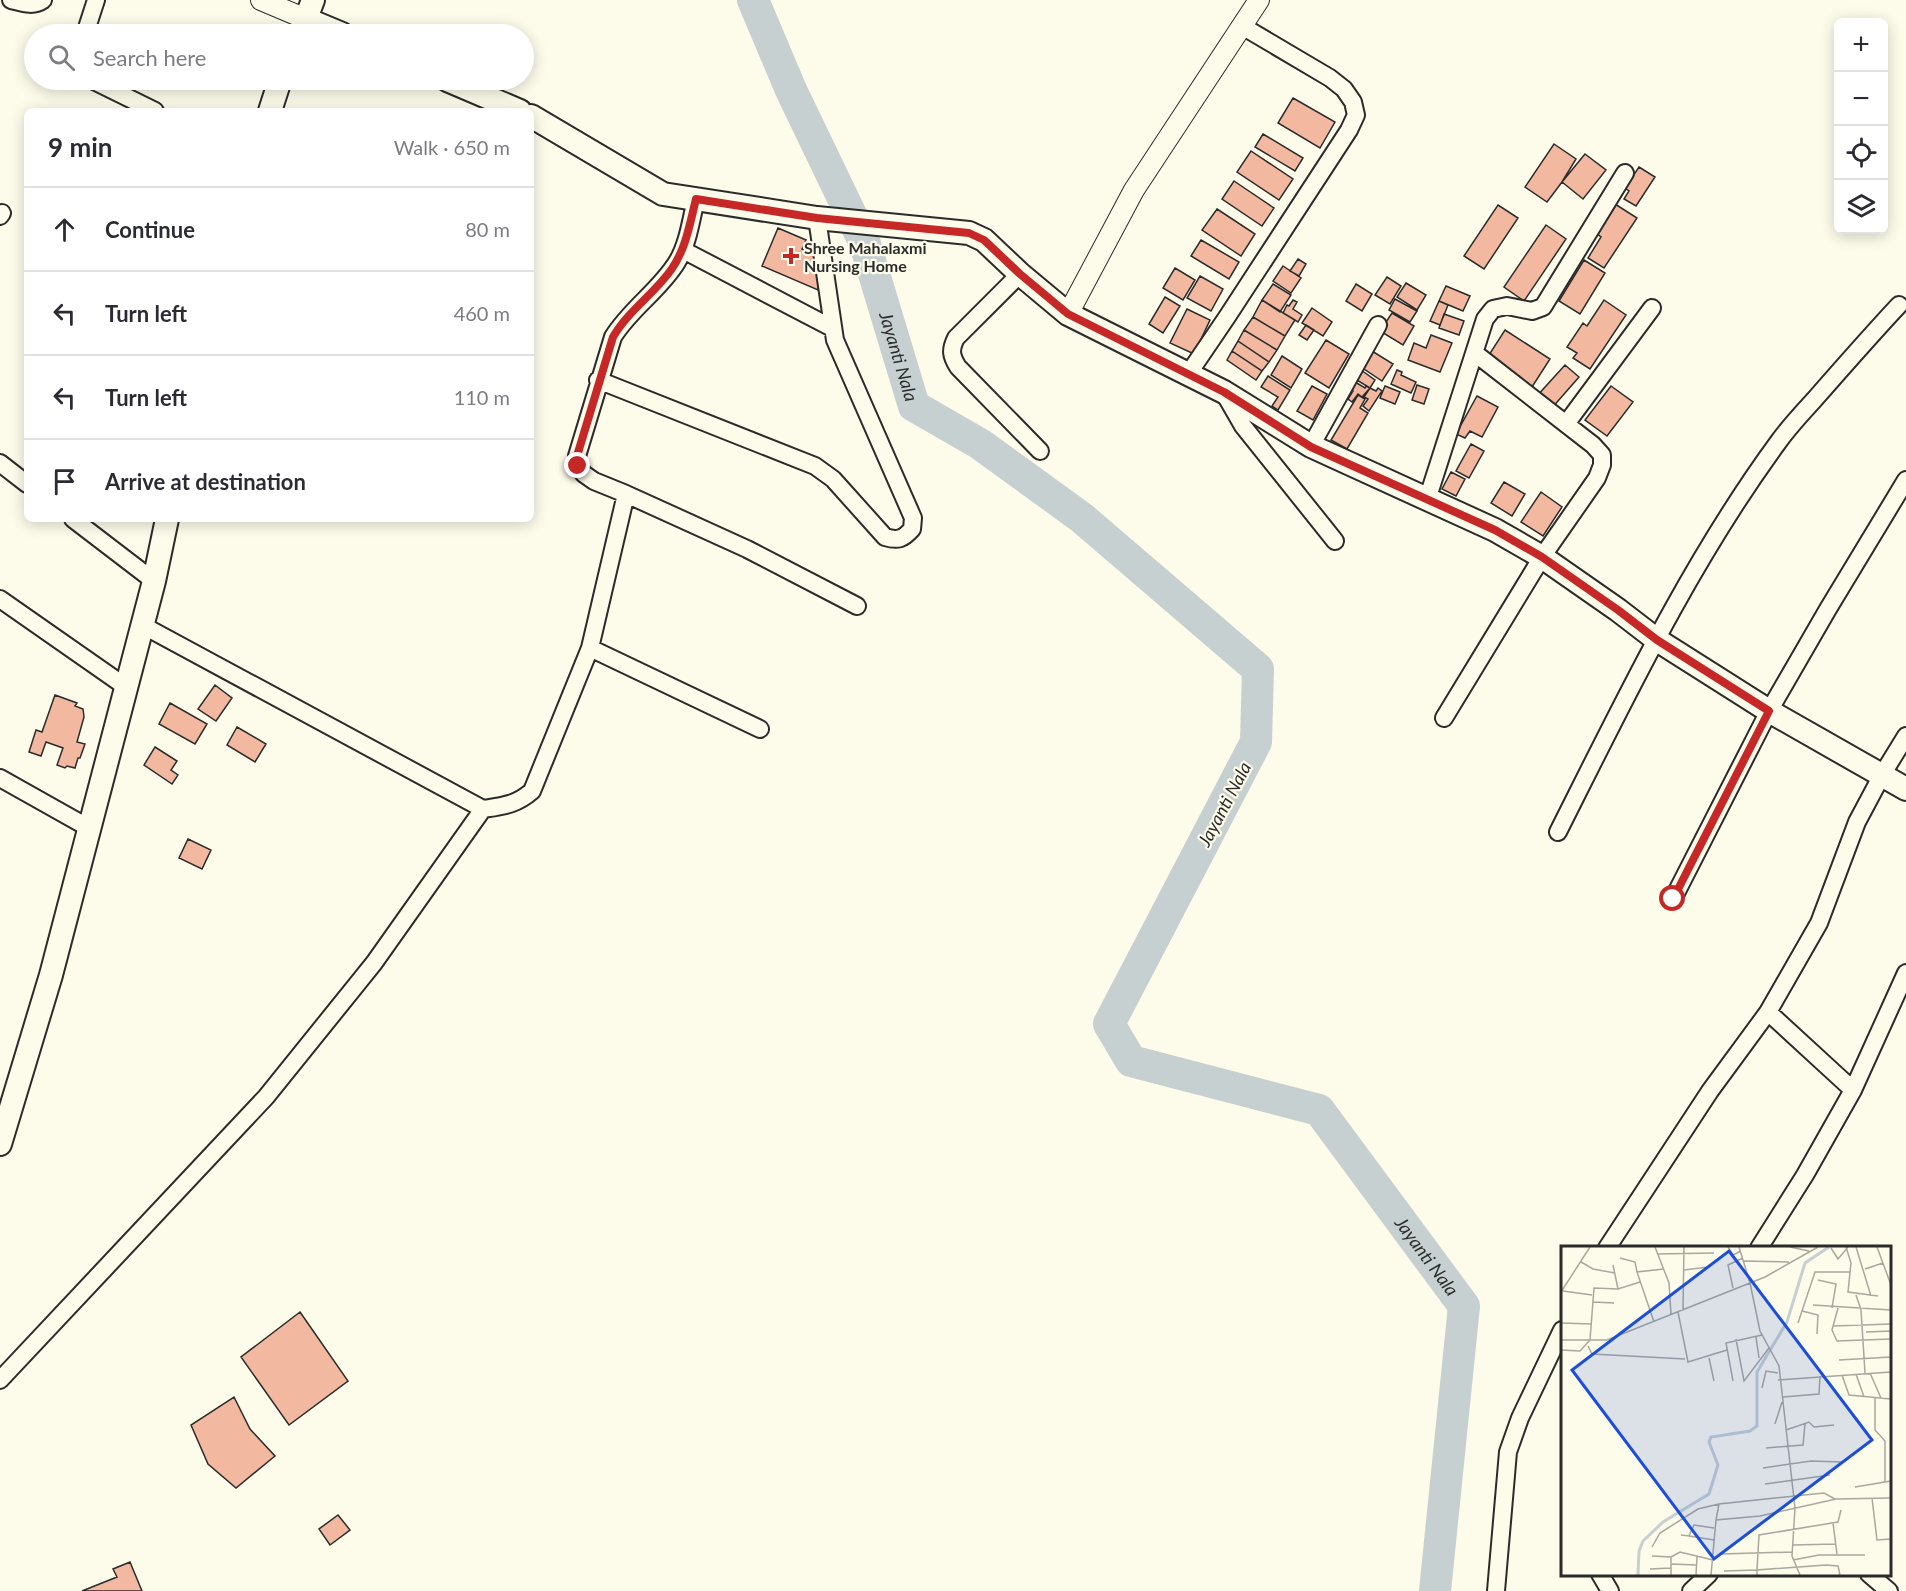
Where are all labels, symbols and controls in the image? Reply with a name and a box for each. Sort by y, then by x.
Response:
map controls [1834,18,1888,234]
button: + [1834,18,1888,72]
search box [24,24,534,90]
icon: search [45,41,78,74]
text: Search here [93,44,206,71]
button: − [1834,72,1888,126]
button: locate [1834,126,1888,180]
text: 9 min [48,131,112,163]
text: Walk · 650 m [394,135,510,159]
button: layers [1834,180,1888,234]
icon: ahead [48,213,81,246]
text: Continue [105,216,195,243]
text: 80 m [465,217,510,241]
place label: Shree Mahalaxmi Nursing Home [804,238,927,275]
marker: Shree Mahalaxmi Nursing Home [782,247,800,265]
icon: left [48,297,81,330]
text: Turn left [105,300,187,327]
text: 460 m [454,301,510,325]
water label: Jayanti Nala [875,308,923,404]
icon: left [48,381,81,414]
text: Turn left [105,384,187,411]
text: 110 m [454,385,510,409]
route end [564,452,590,478]
icon: arrive [48,465,81,498]
text: Arrive at destination [105,468,306,495]
water label: Jayanti Nala [1192,758,1255,851]
route start [1659,885,1685,911]
water label: Jayanti Nala [1390,1212,1463,1300]
inset map [1561,1246,1891,1576]

